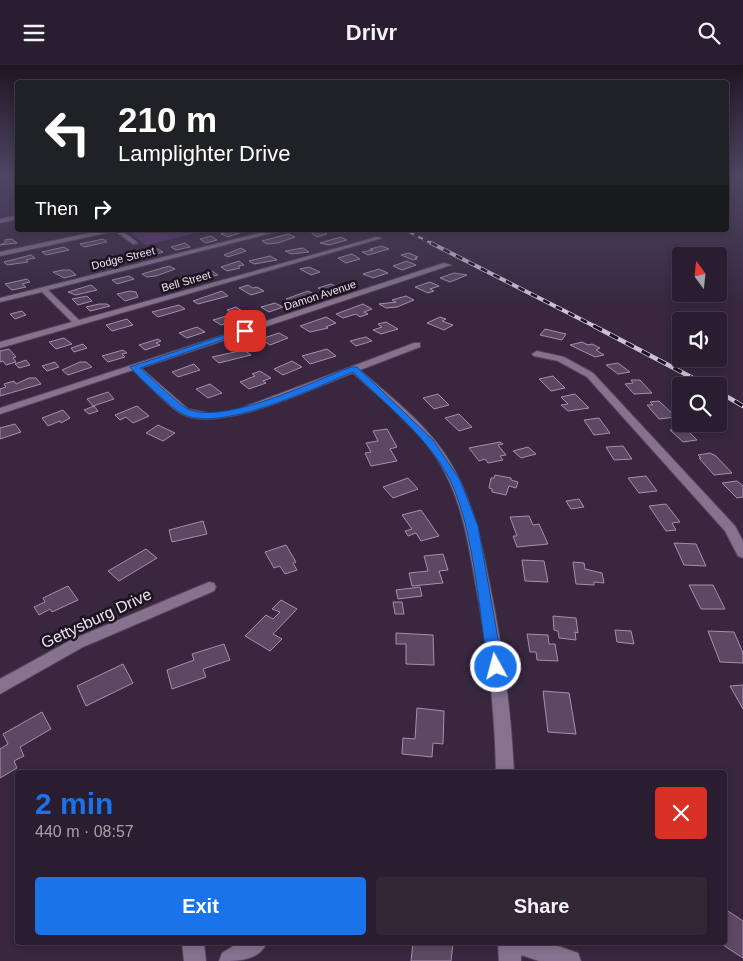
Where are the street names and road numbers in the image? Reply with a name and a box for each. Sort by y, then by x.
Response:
street label: Dodge Street [90,244,156,272]
street label: Bell Street [160,268,212,294]
street label: Damon Avenue [282,278,358,312]
street label: Gettysburg Drive [38,585,154,652]

